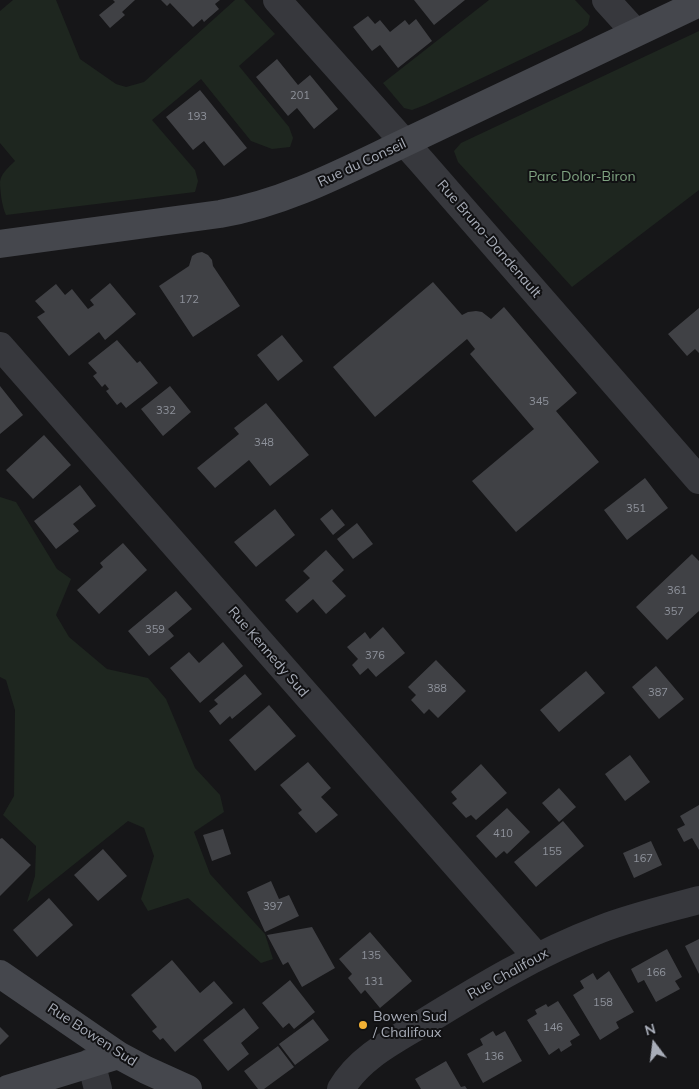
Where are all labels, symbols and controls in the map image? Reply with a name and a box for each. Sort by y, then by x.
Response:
house number: 201 [290,89,310,103]
house number: 193 [187,110,207,124]
street label: Rue du Conseil [315,135,409,191]
park label: Parc Dolor-Biron [528,169,636,185]
street label: Rue Bruno-Dandenault [433,177,545,301]
house number: 172 [179,293,199,307]
house number: 345 [529,395,549,409]
house number: 332 [156,404,176,418]
house number: 348 [254,436,274,450]
house number: 351 [626,502,646,516]
house number: 361 [667,584,687,598]
street label: Rue Kennedy Sud [224,603,312,701]
house number: 357 [664,605,684,619]
house number: 359 [145,623,165,637]
house number: 376 [365,649,385,663]
house number: 388 [427,682,447,696]
house number: 387 [648,686,668,700]
house number: 410 [493,827,513,841]
house number: 155 [542,845,562,859]
house number: 167 [633,852,653,866]
house number: 397 [263,900,283,914]
street label: Rue Chalifoux [465,945,551,1003]
house number: 135 [361,949,381,963]
house number: 166 [646,966,666,980]
house number: 131 [364,975,384,989]
house number: 158 [593,996,613,1010]
street label: Rue Bowen Sud [44,1000,140,1070]
place label: Bowen Sud / Chalifoux [373,1009,447,1042]
marker: Bowen Sud / Chalifoux [357,1019,369,1031]
north arrow [629,1019,679,1069]
text: N [643,1019,658,1040]
house number: 146 [543,1021,563,1035]
house number: 136 [484,1050,504,1064]

